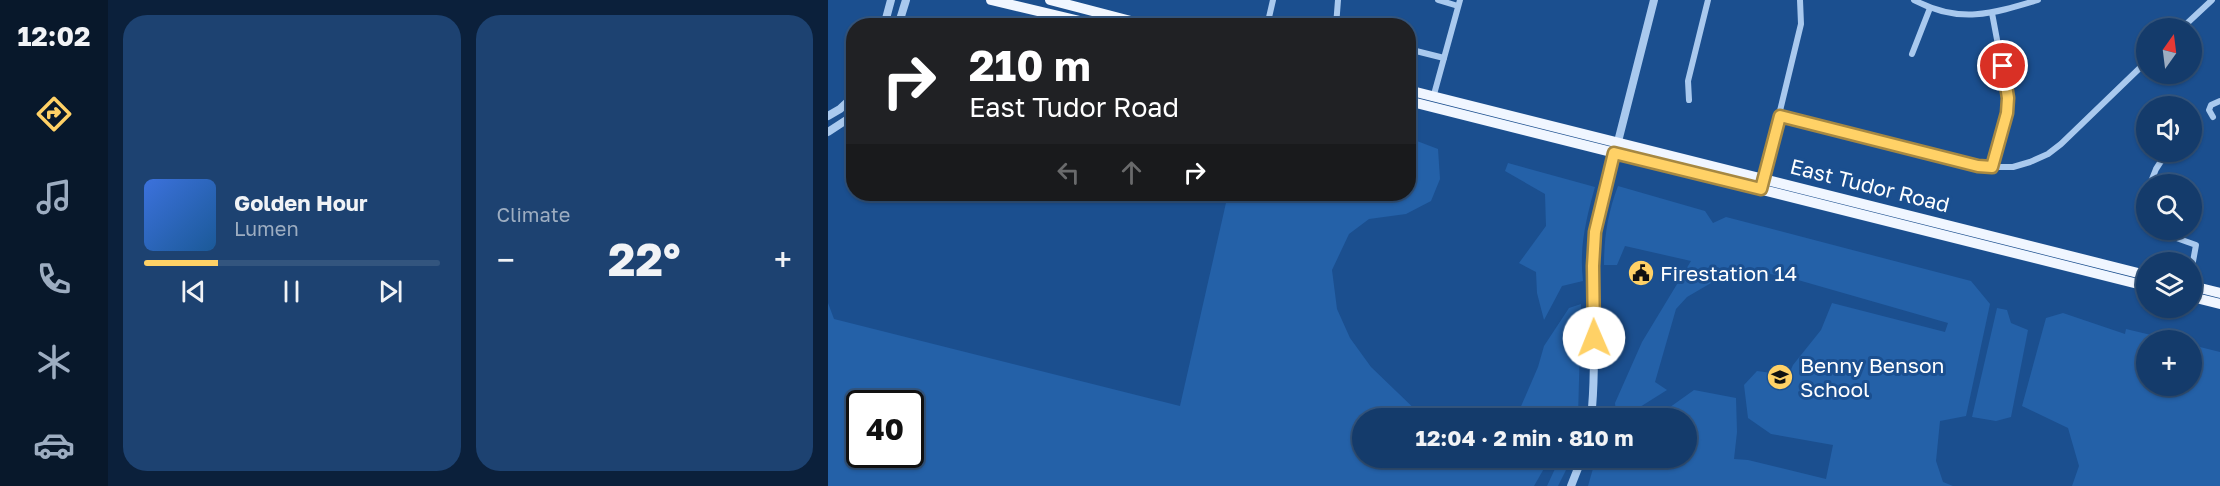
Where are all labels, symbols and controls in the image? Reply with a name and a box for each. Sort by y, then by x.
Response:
north arrow [2136,18,2202,84]
map controls [2136,18,2202,396]
text: 12:02 [17,20,91,52]
text: 210 m [969,40,1091,90]
pin [1977,40,2028,91]
icon: right [870,42,948,120]
icon: arrive [1986,49,2019,82]
text: East Tudor Road [969,91,1179,123]
icon: directions [33,93,75,135]
button: sound [2136,96,2202,162]
street label: East Tudor Road [1788,153,1952,217]
icon: left [1052,156,1085,189]
icon: ahead [1115,156,1148,189]
icon: right [1178,156,1211,189]
button: search [2136,174,2202,240]
icon: music [33,176,75,218]
text: Golden Hour [234,189,368,216]
text: Climate [497,202,570,226]
text: Lumen [234,216,299,240]
text: 22° [608,232,680,286]
text: − [497,240,515,279]
text: + [774,240,792,279]
button: layers [2136,252,2202,318]
icon: phone [33,258,75,300]
public building icon: Firestation 14 [1626,258,1656,288]
place label: Firestation 14 [1660,260,1797,286]
icon: previous [177,275,210,308]
icon: pause [275,275,308,308]
icon: next [374,275,407,308]
position arrow [1562,306,1626,370]
button: + [2136,330,2202,396]
icon: climate [33,341,75,383]
place label: Benny Benson School [1800,352,1944,402]
school or university icon: Benny Benson School [1765,362,1795,392]
speed limit sign: 40 [846,390,924,468]
icon: car [33,424,75,466]
text: 12:04 · 2 min · 810 m [1416,424,1633,451]

